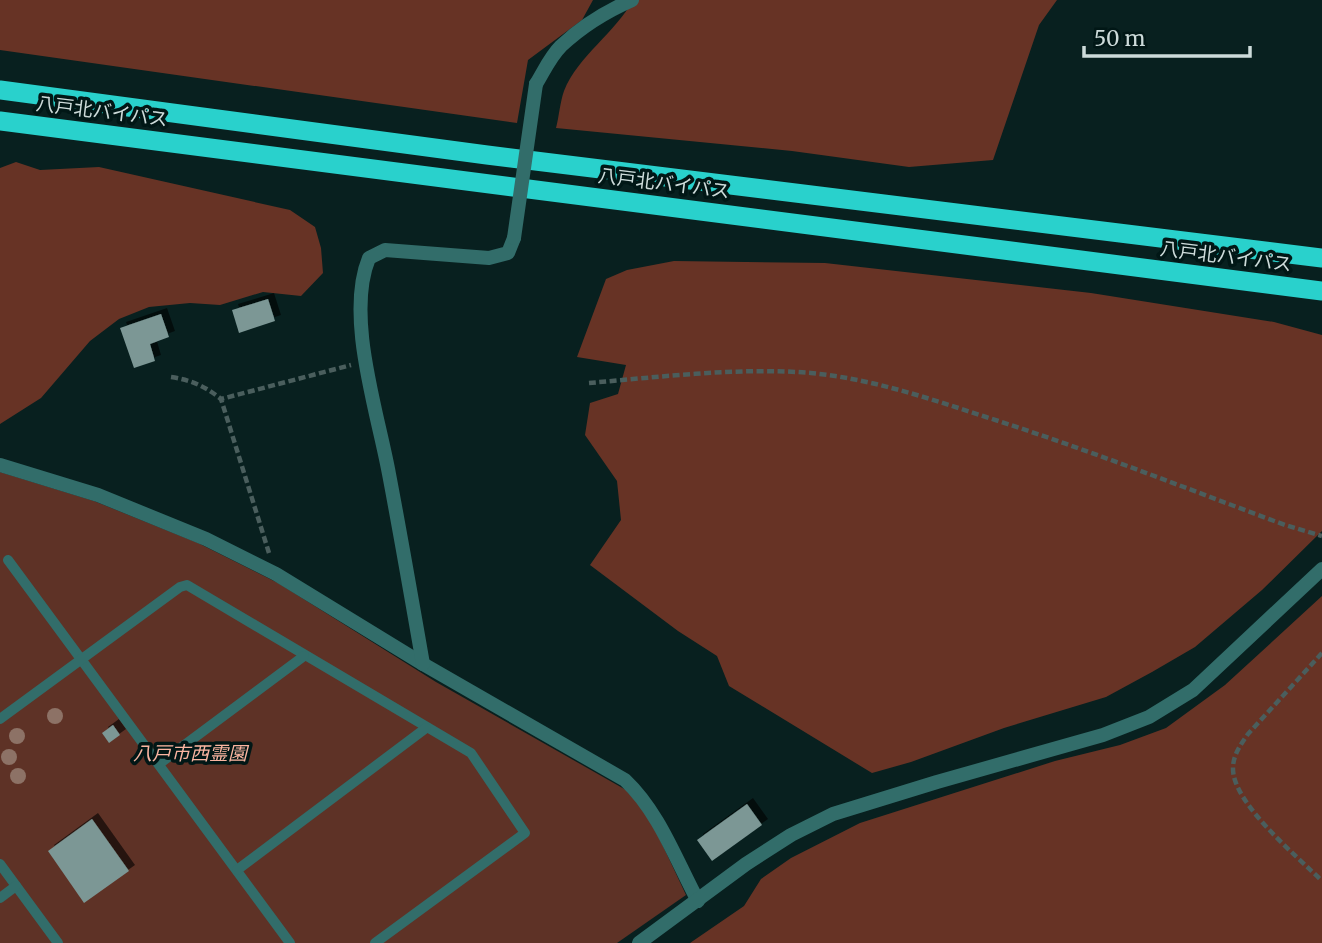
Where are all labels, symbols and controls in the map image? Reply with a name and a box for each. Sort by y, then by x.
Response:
scale bar [1084,14,1250,58]
text: 50 m [1094,25,1145,52]
street label: 八戸北バイパス [35,91,169,131]
street label: 八戸北バイパス [597,163,731,203]
street label: 八戸北バイパス [1159,236,1293,276]
park label: 八戸市西霊園 [133,741,250,765]

